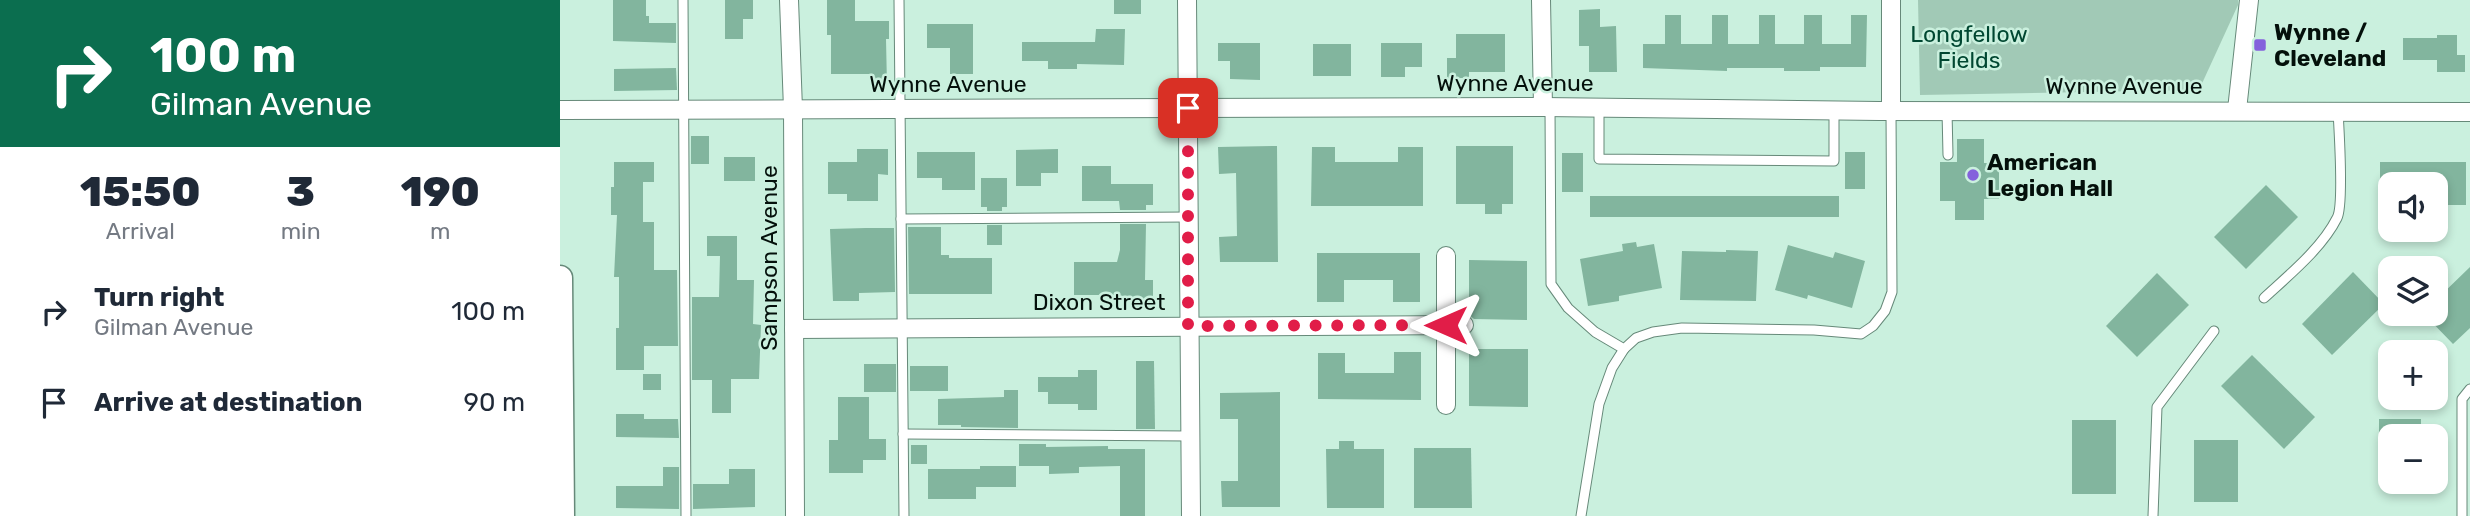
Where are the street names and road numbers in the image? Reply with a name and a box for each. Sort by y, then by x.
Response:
street label: Wynne Avenue [1436,69,1594,97]
street label: Wynne Avenue [869,70,1027,98]
street label: Wynne Avenue [2045,72,2203,100]
street label: Sampson Avenue [755,165,783,351]
street label: Dixon Street [1033,288,1165,316]

